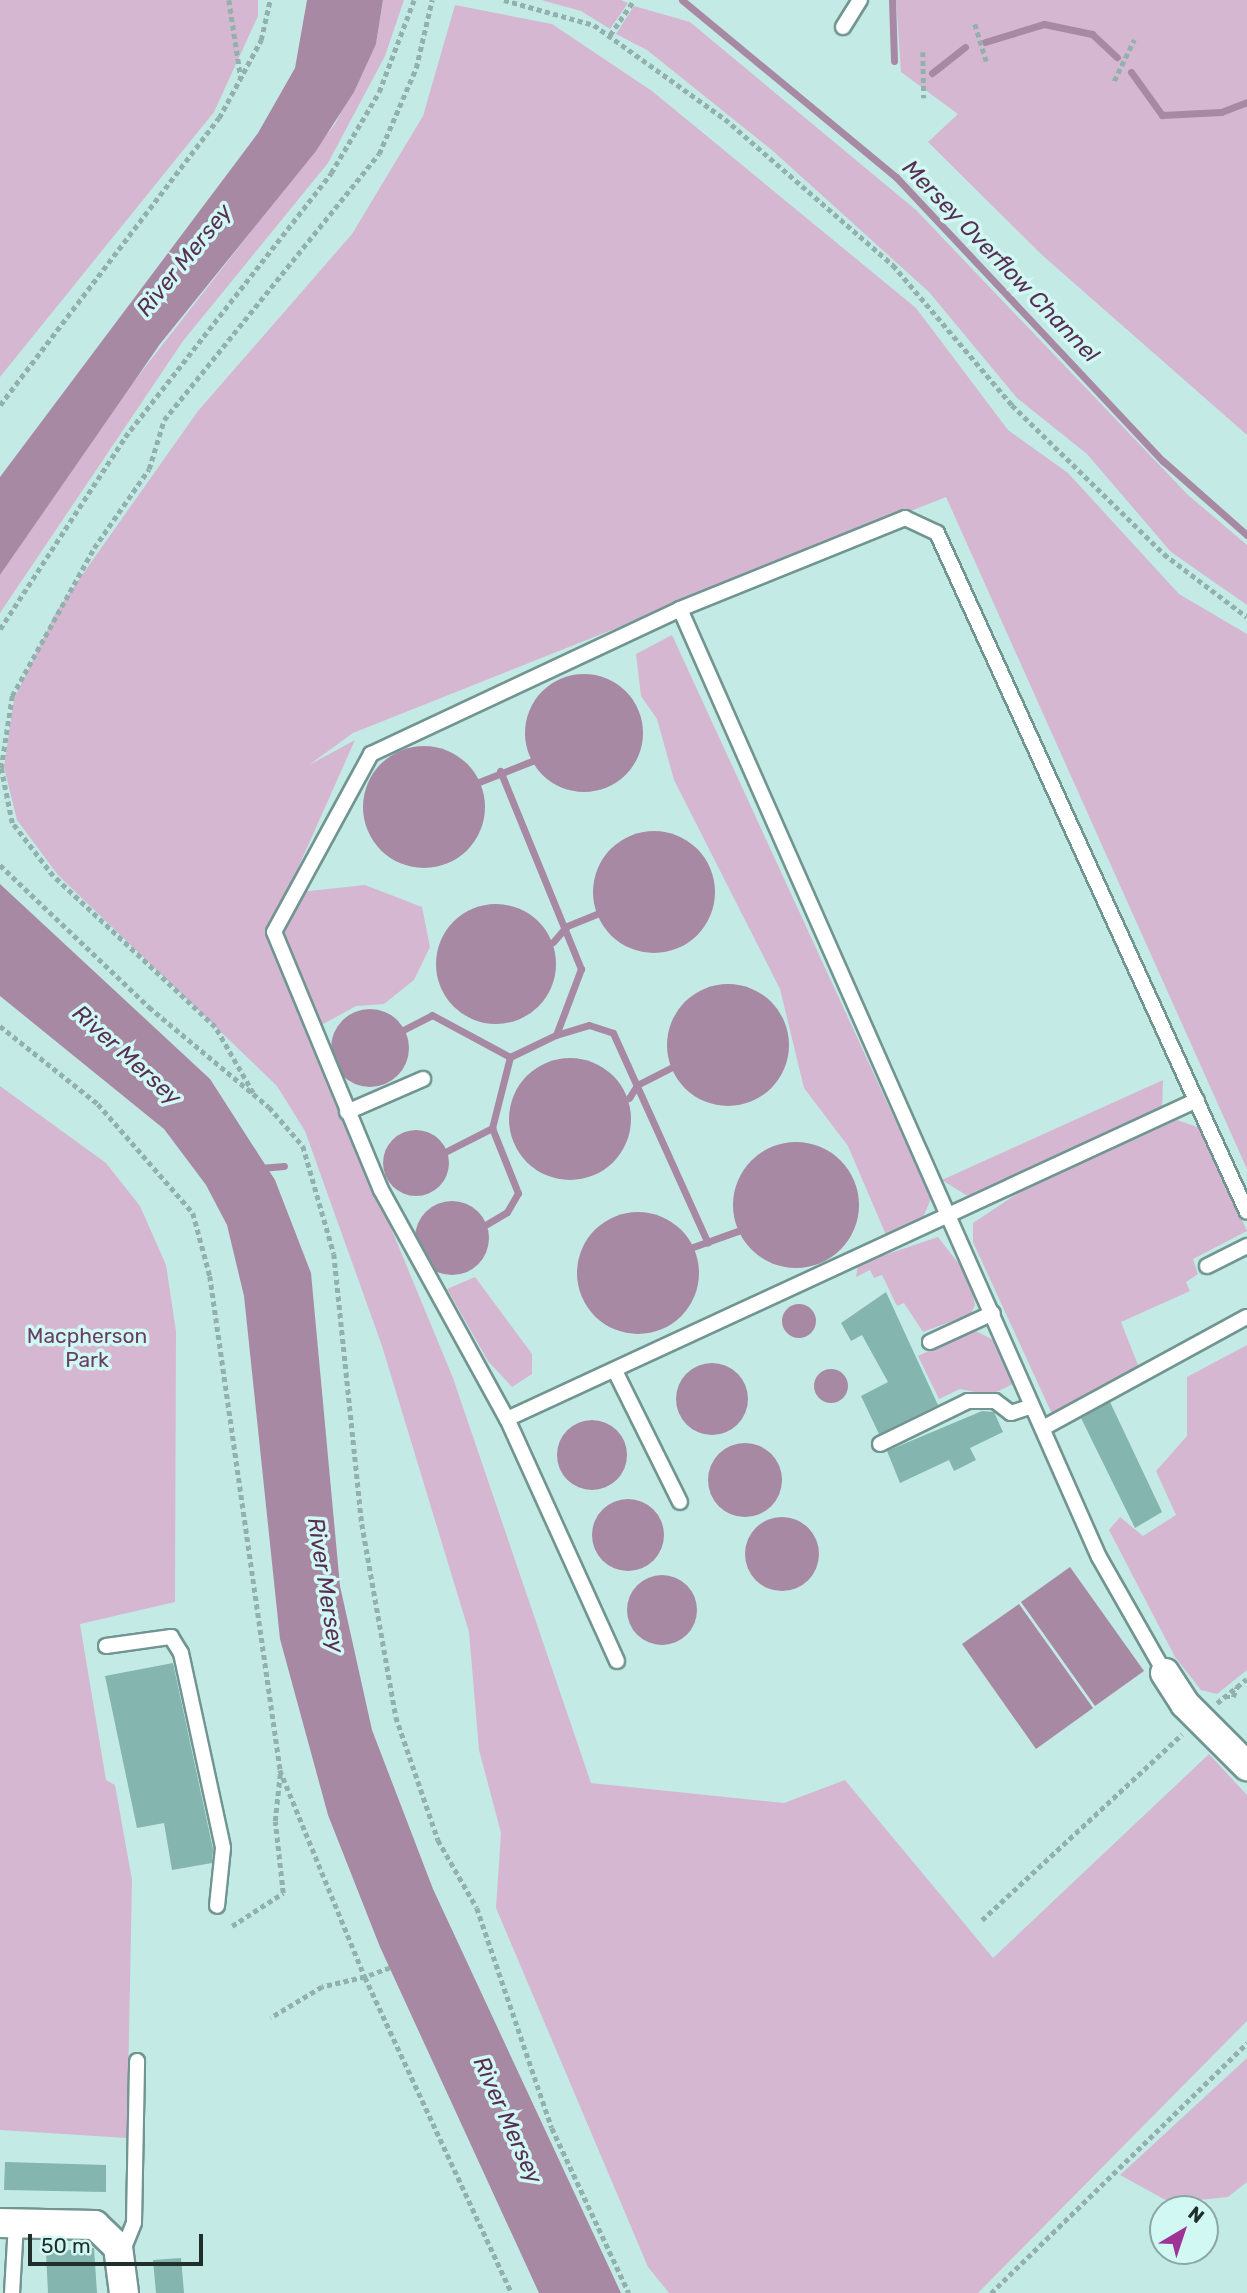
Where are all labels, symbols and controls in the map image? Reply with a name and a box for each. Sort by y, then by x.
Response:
water label: Mersey Overflow Channel [897,154,1105,368]
water label: River Mersey [130,198,238,322]
water label: River Mersey [67,999,187,1111]
park label: Macpherson Park [27,1323,147,1373]
water label: River Mersey [302,1515,350,1655]
water label: River Mersey [468,2052,548,2188]
north arrow [1149,2195,1219,2265]
text: N [1184,2202,1209,2228]
scale bar [32,2220,206,2264]
text: 50 m [41,2233,91,2258]

